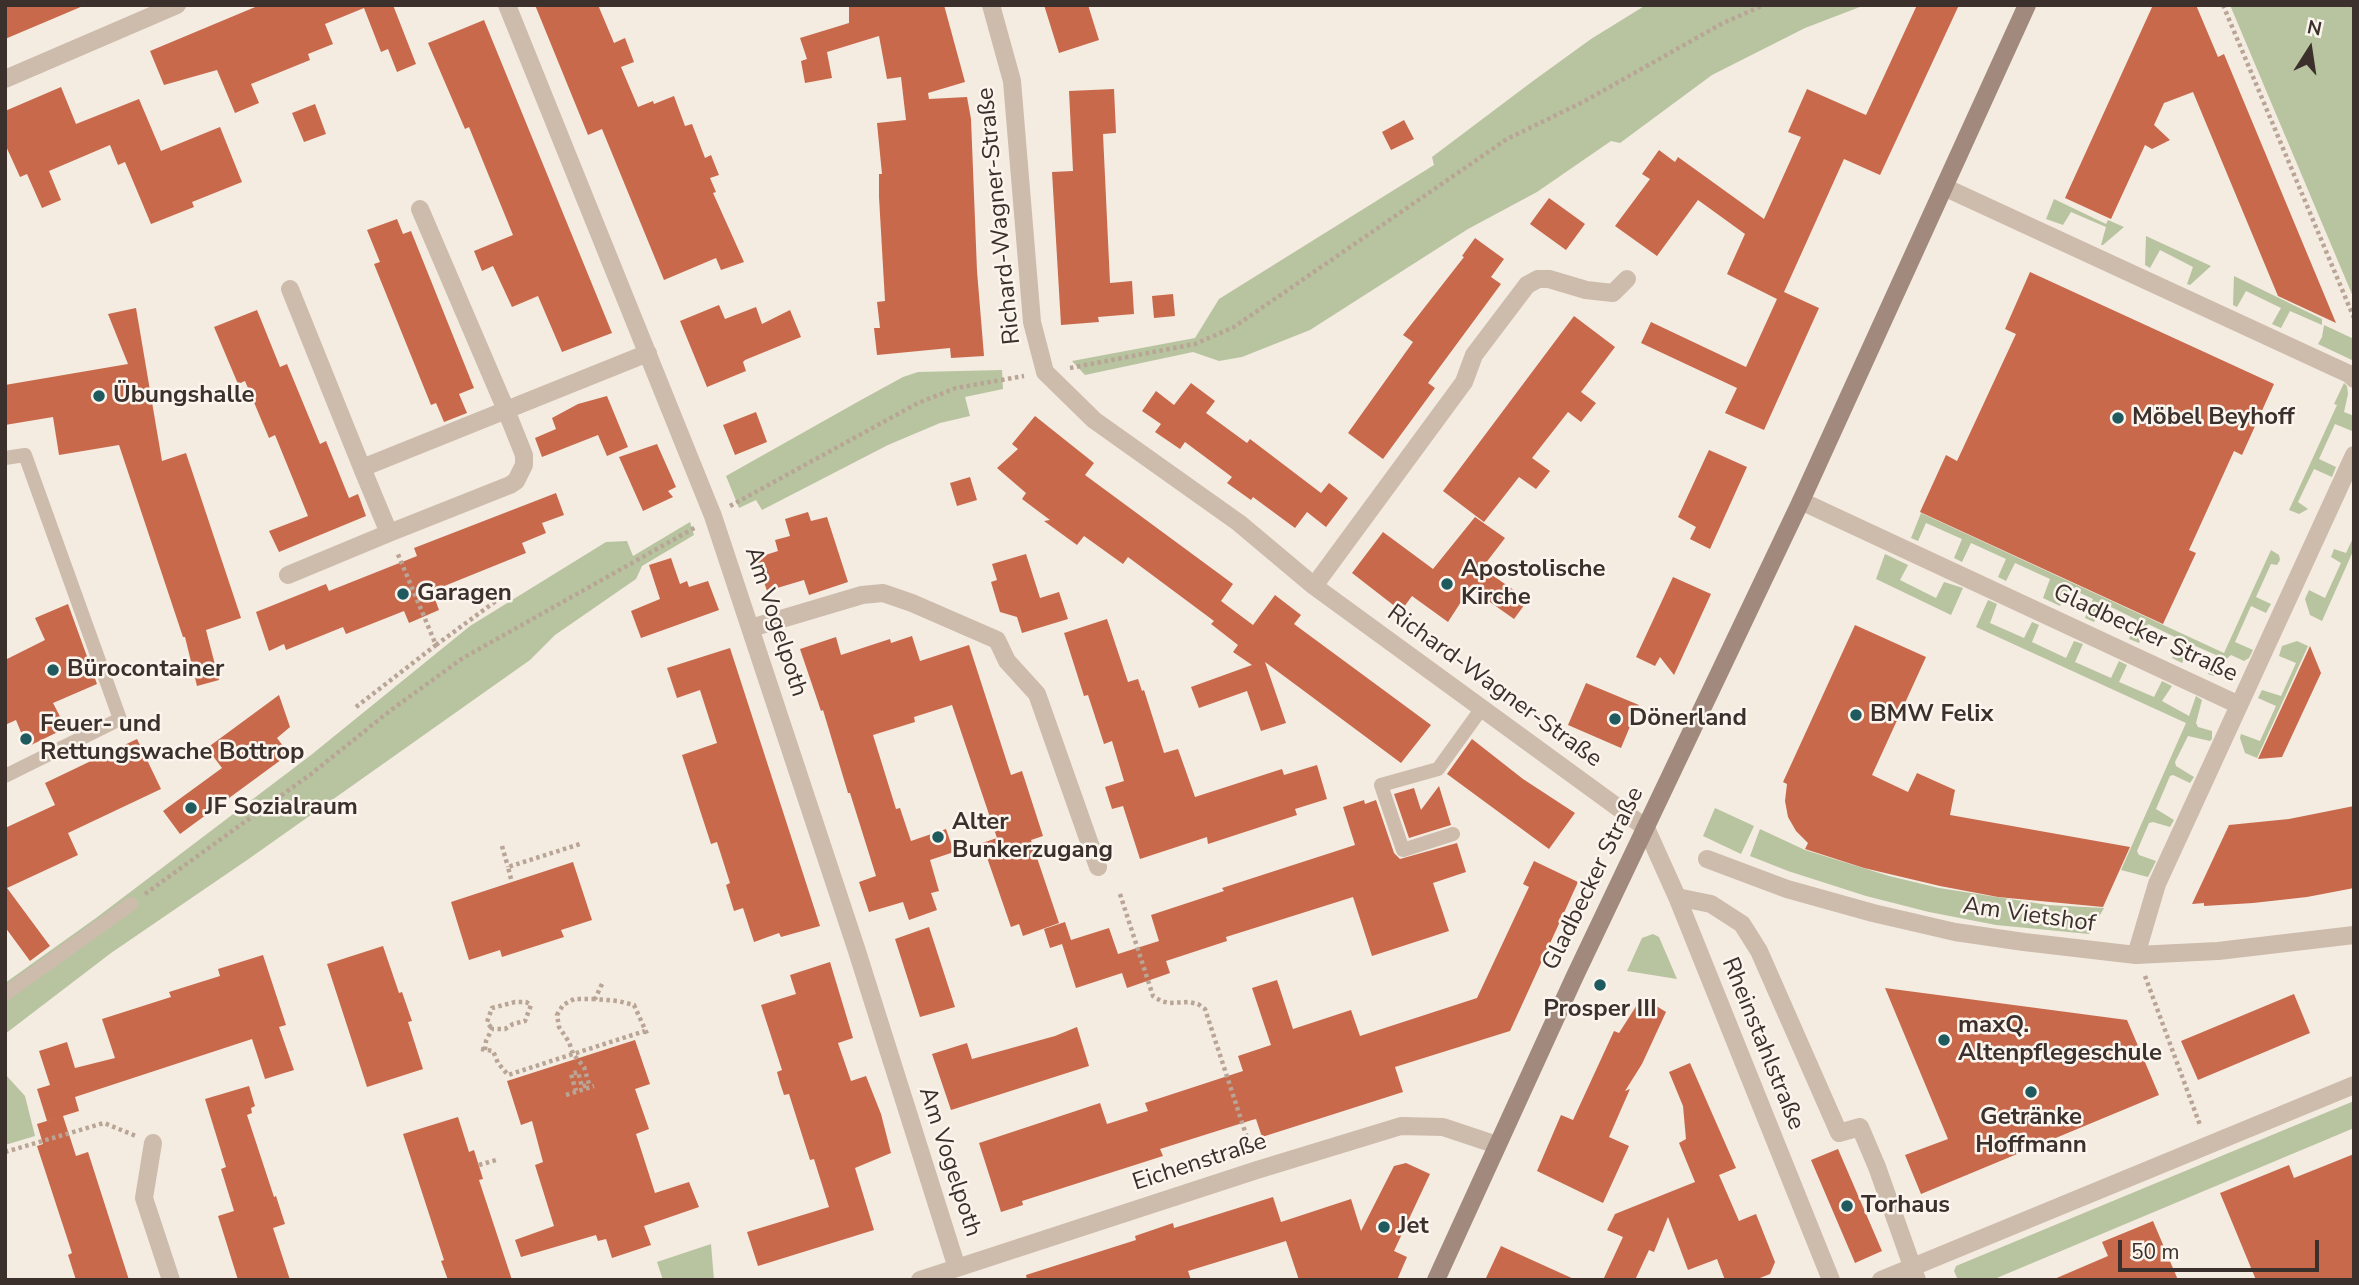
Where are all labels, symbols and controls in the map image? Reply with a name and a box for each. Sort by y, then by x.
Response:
north arrow [2275,14,2345,84]
text: N [2305,14,2324,43]
street label: Richard-Wagner-Straße [972,86,1028,346]
place label: Übungshalle [113,382,255,410]
marker: Übungshalle [91,388,107,404]
place label: Möbel Beyhoff [2132,404,2295,432]
marker: Möbel Beyhoff [2110,410,2126,426]
street label: Am Vogelpoth [737,543,813,701]
place label: Apostolische Kirche [1461,556,1605,612]
marker: Apostolische Kirche [1439,576,1455,592]
street label: Gladbecker Straße [2048,579,2242,689]
place label: Garagen [417,580,512,608]
marker: Garagen [395,586,411,602]
street label: Richard-Wagner-Straße [1381,599,1607,775]
place label: Bürocontainer [67,656,224,684]
marker: Bürocontainer [45,662,61,678]
place label: BMW Felix [1870,701,1993,729]
place label: Dönerland [1629,705,1747,733]
marker: BMW Felix [1848,707,1864,723]
place label: Feuer- und Rettungswache Bottrop [40,711,304,767]
marker: Dönerland [1607,711,1623,727]
marker: Feuer- und Rettungswache Bottrop [18,731,34,747]
street label: Gladbecker Straße [1537,783,1651,975]
place label: JF Sozialraum [205,794,358,822]
marker: JF Sozialraum [183,800,199,816]
place label: Alter Bunkerzugang [952,809,1113,865]
marker: Alter Bunkerzugang [930,829,946,845]
street label: Am Vietshof [1961,892,2097,940]
street label: Rheinstahlstraße [1714,954,1810,1134]
marker: Prosper III [1592,977,1608,993]
place label: Prosper III [1543,996,1657,1024]
place label: maxQ. Altenpflegeschule [1958,1012,2162,1068]
marker: maxQ. Altenpflegeschule [1936,1032,1952,1048]
street label: Am Vogelpoth [911,1083,987,1241]
marker: Getränke Hoffmann [2023,1084,2039,1100]
place label: Getränke Hoffmann [1975,1104,2087,1160]
street label: Eichenstraße [1129,1128,1271,1198]
place label: Torhaus [1861,1192,1950,1220]
marker: Torhaus [1839,1198,1855,1214]
place label: Jet [1398,1213,1429,1241]
marker: Jet [1376,1219,1392,1235]
scale bar [2121,1226,2322,1270]
text: 50 m [2131,1238,2180,1266]

